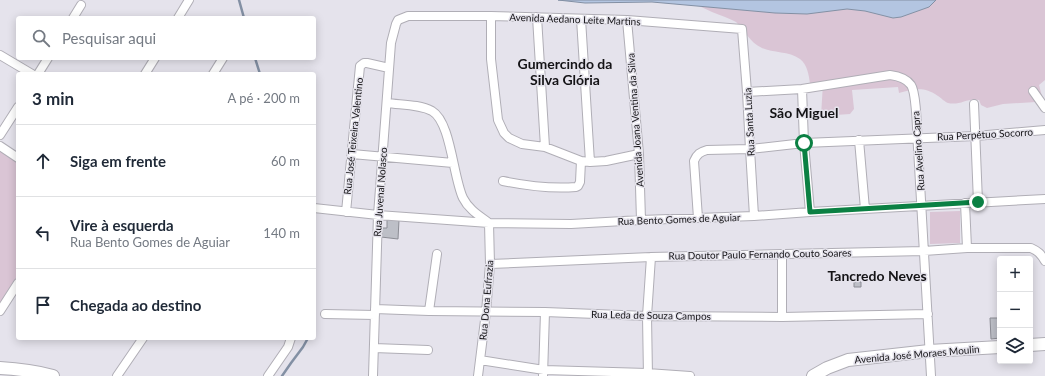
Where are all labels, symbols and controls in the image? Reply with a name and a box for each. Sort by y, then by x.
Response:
street label: Avenida Aedano Leite Martins [509,11,641,27]
search box [16,16,316,60]
icon: search [30,27,52,49]
text: Pesquisar aqui [62,29,156,47]
street label: Avenida Joana Ventina da Silva [624,53,646,187]
district label: Gumercindo da Silva Glória [518,55,612,88]
street label: Rua José Teixeira Valentino [341,77,365,195]
street label: Rua Santa Luzia [741,87,757,156]
text: 3 min [32,88,74,109]
text: A pé · 200 m [227,90,300,106]
district label: São Miguel [769,104,839,121]
street label: Rua Avelino Capra [909,111,927,191]
street label: Rua Perpétuo Socorro [937,125,1034,143]
route start [795,134,813,152]
street label: Rua Juvenal Nolasco [371,147,389,237]
icon: ahead [32,150,54,172]
text: Siga em frente [70,152,166,170]
text: 60 m [271,153,300,169]
route end [969,193,987,211]
street label: Rua Bento Gomes de Aguiar [617,211,741,227]
text: Vire à esquerda [70,216,174,234]
icon: left [32,222,54,244]
text: 140 m [263,225,300,241]
text: Rua Bento Gomes de Aguiar [70,234,230,250]
street label: Rua Doutor Paulo Fernando Couto Soares [668,246,852,262]
map controls [997,256,1033,364]
button: + [997,256,1033,292]
street label: Rua Dona Eufrazia [477,259,495,341]
district label: Tancredo Neves [827,267,927,284]
button: − [997,292,1033,328]
icon: arrive [32,294,54,316]
text: Chegada ao destino [70,296,201,314]
street label: Rua Leda de Souza Campos [591,308,711,322]
button: layers [997,328,1033,364]
street label: Avenida José Moraes Moulin [854,343,980,365]

